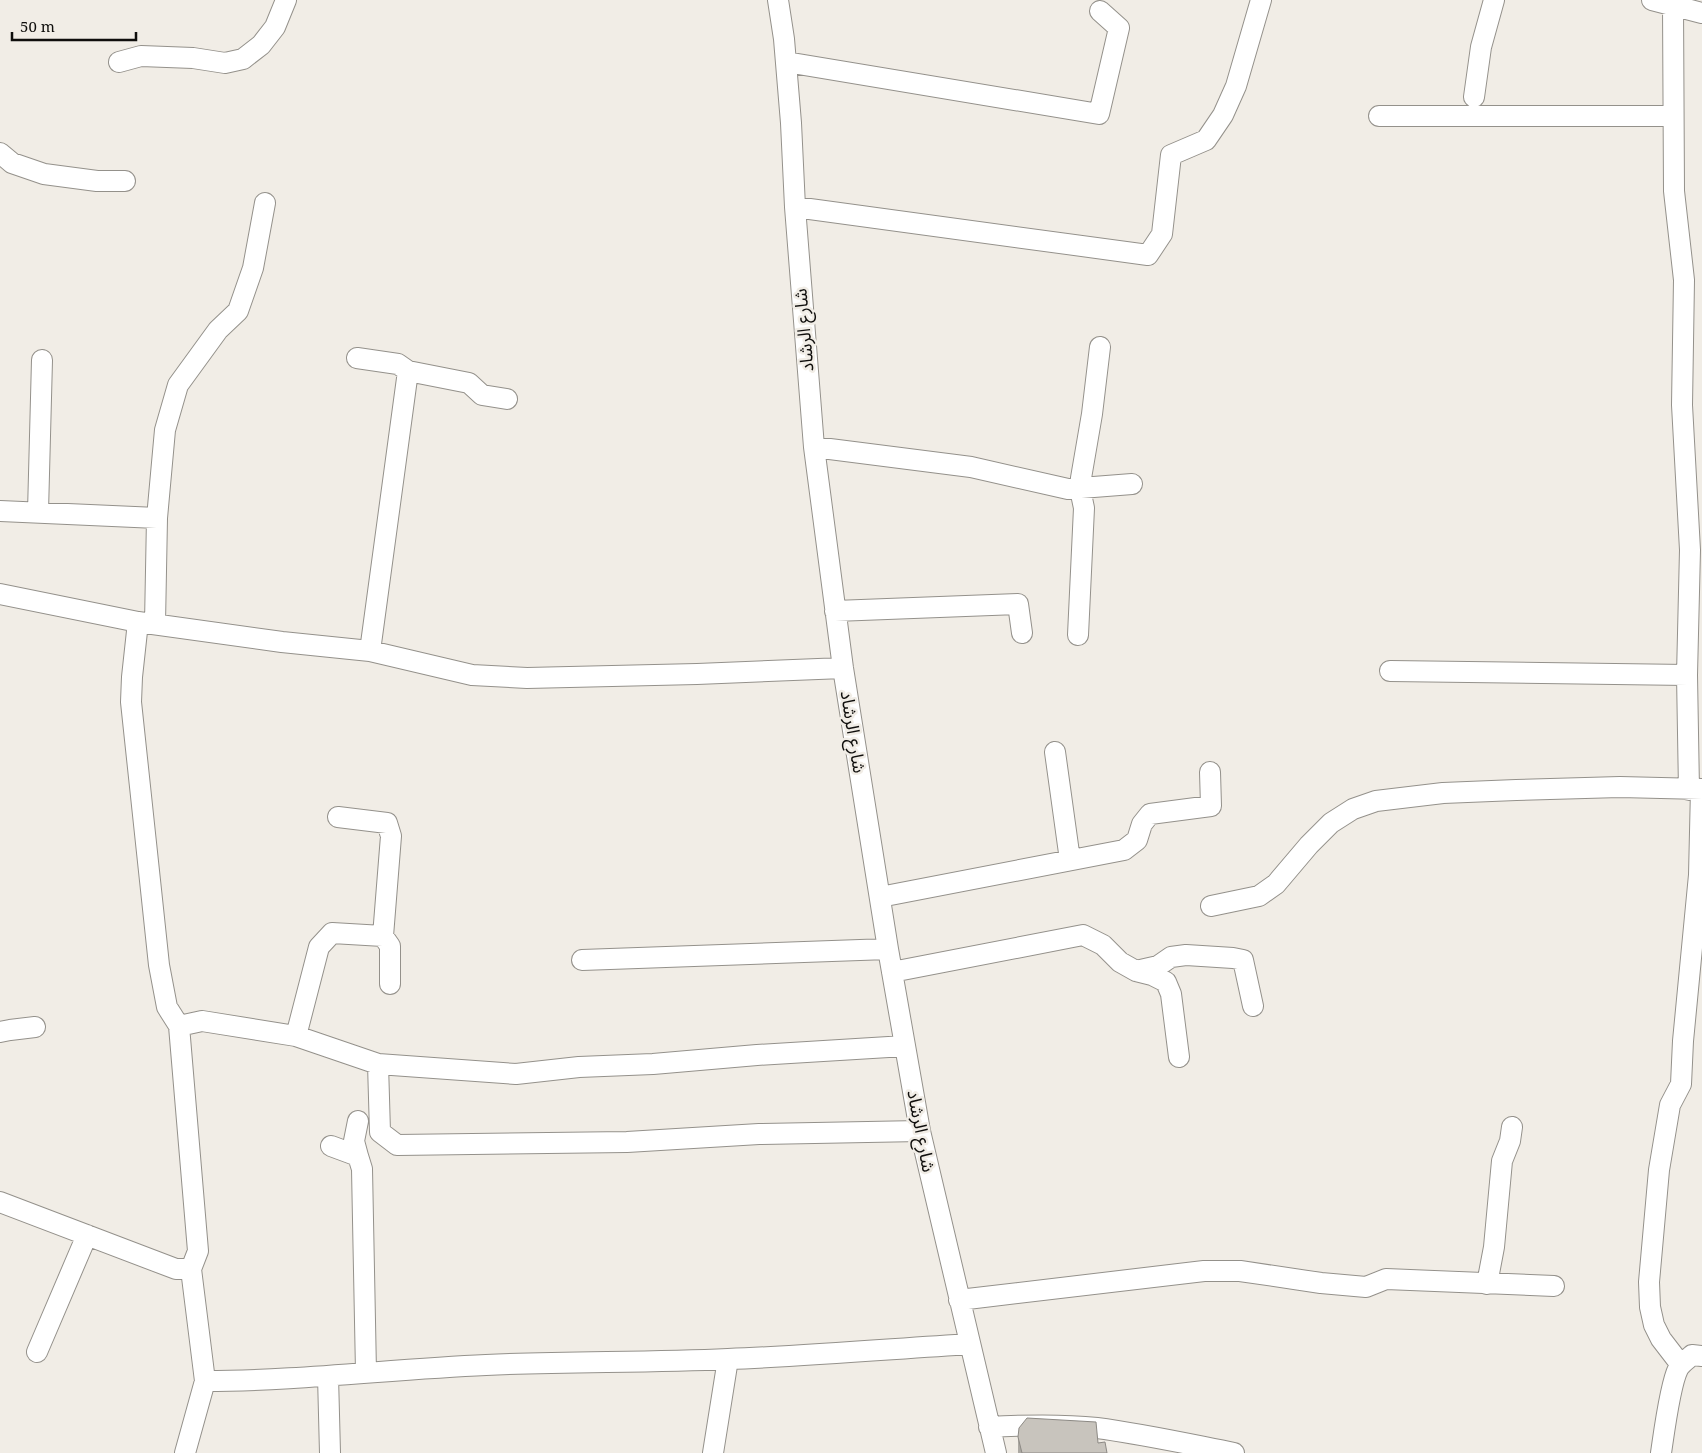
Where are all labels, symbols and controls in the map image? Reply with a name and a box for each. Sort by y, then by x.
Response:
scale bar [12,10,136,42]
text: 50 m [20,16,55,36]
street label: شارع الرشاد [787,287,822,373]
street label: شارع الرشاد [833,689,872,775]
street label: شارع الرشاد [899,1088,942,1175]

